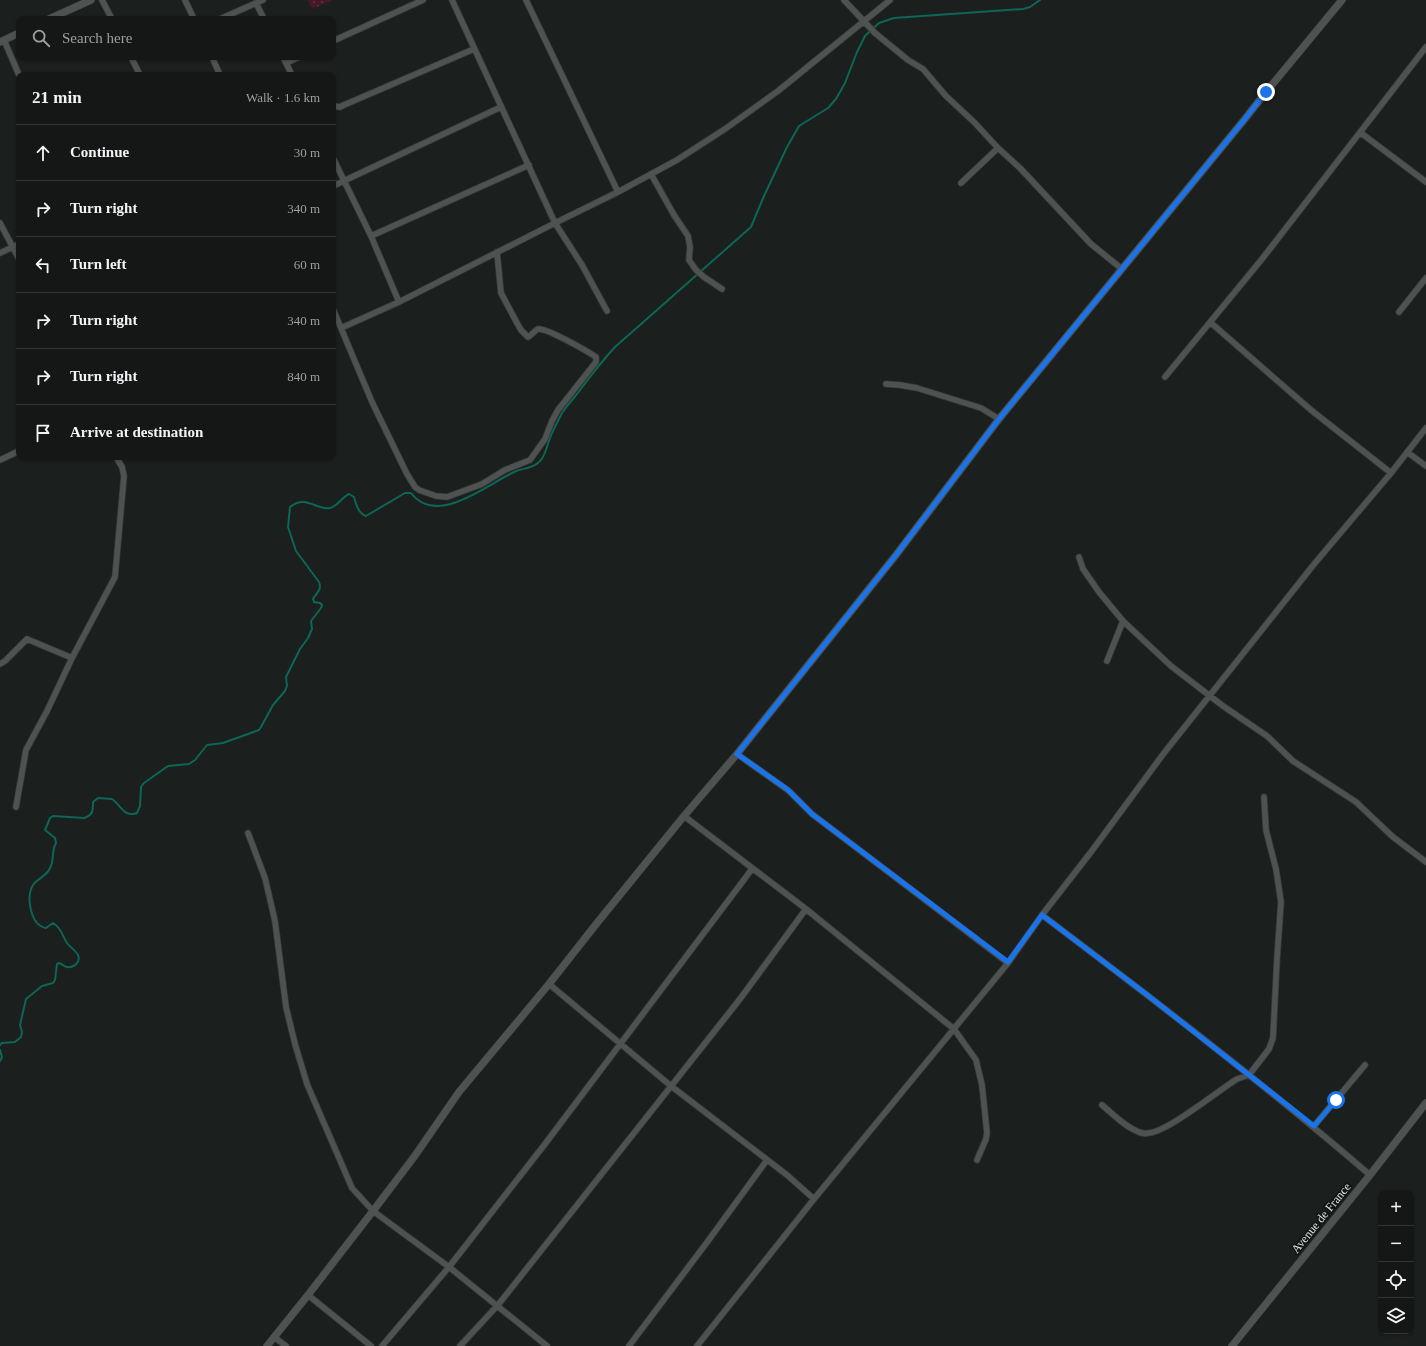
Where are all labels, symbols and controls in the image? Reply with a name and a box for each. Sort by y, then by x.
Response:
search box [16,16,336,60]
icon: search [30,27,52,49]
text: Search here [62,30,132,46]
route end [1257,83,1275,101]
text: 21 min [32,88,82,107]
text: Walk · 1.6 km [246,90,320,105]
icon: ahead [32,142,54,164]
text: Continue [70,144,129,160]
text: 30 m [294,145,320,160]
icon: right [32,198,54,220]
text: Turn right [70,200,137,216]
text: 340 m [287,201,320,216]
icon: left [32,254,54,276]
text: Turn left [70,256,127,272]
text: 60 m [294,257,320,272]
icon: right [32,310,54,332]
text: Turn right [70,312,137,328]
text: 340 m [287,313,320,328]
icon: right [32,366,54,388]
text: Turn right [70,368,137,384]
text: 840 m [287,369,320,384]
icon: arrive [32,422,54,444]
text: Arrive at destination [70,424,203,440]
route start [1327,1091,1345,1109]
street label: Avenue de France [1288,1180,1354,1256]
map controls [1378,1190,1414,1334]
button: + [1378,1190,1414,1226]
button: − [1378,1226,1414,1262]
button: locate [1378,1262,1414,1298]
button: layers [1378,1298,1414,1334]

